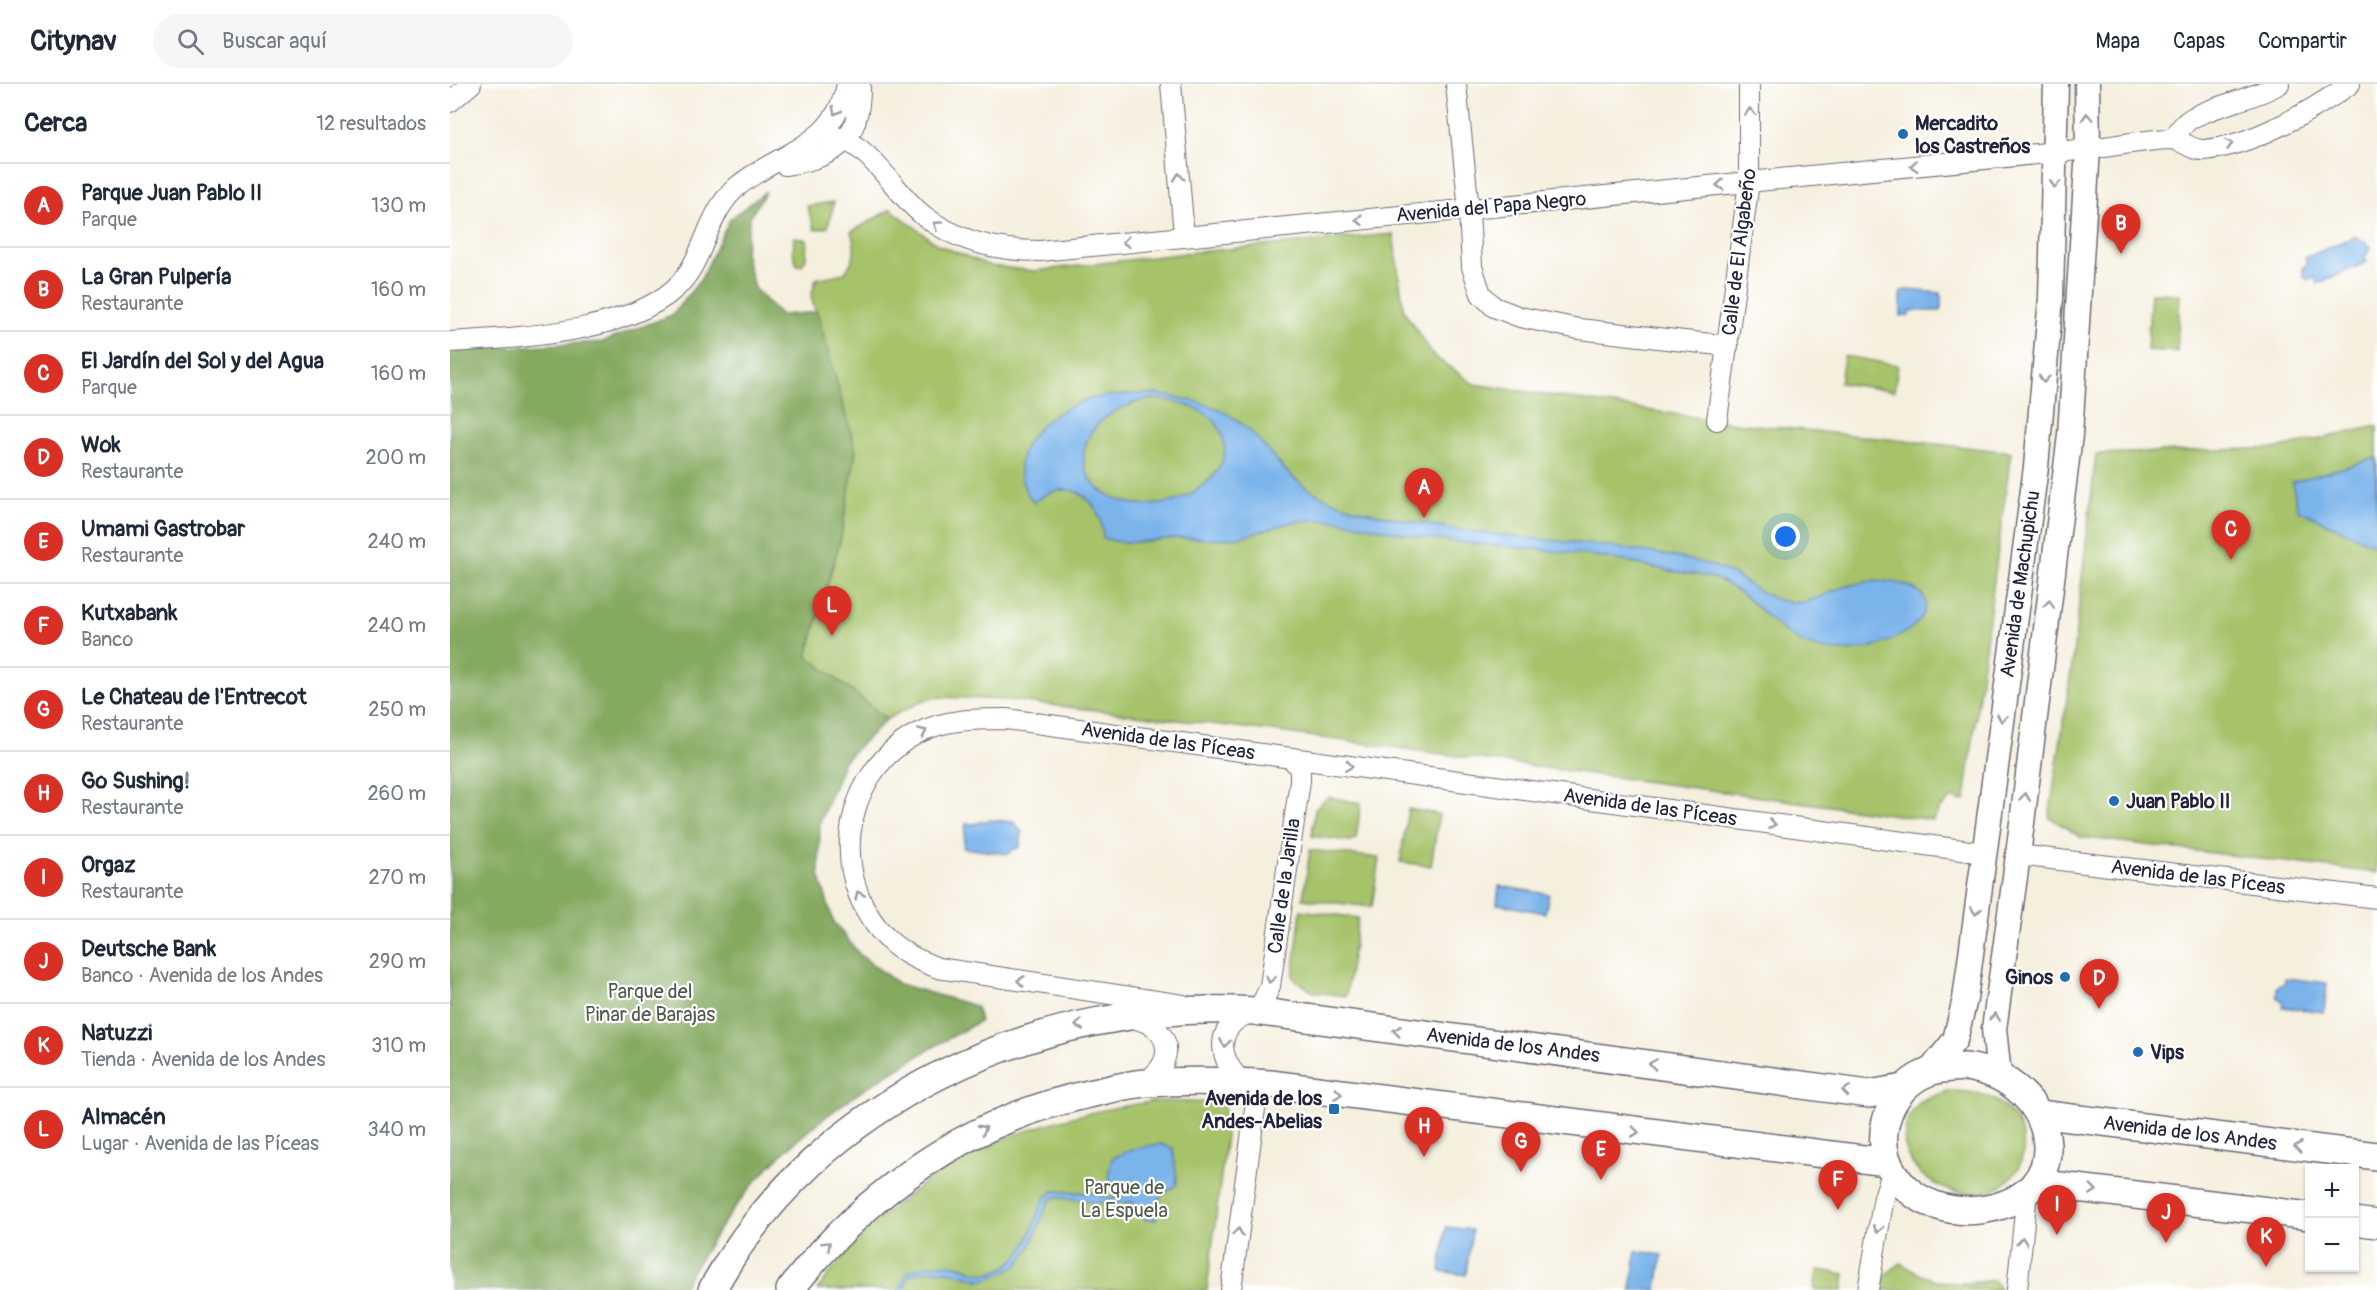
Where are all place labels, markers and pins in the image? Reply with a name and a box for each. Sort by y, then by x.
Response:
place label: Mercadito los Castreños [1915,111,2030,159]
marker: Mercadito los Castreños [1896,127,1910,141]
pin: B [2102,204,2140,254]
pin: A [1404,468,1444,518]
pin: C [2212,510,2250,560]
pin: L [812,586,851,636]
place label: Juan Pablo II [2126,789,2230,814]
marker: Juan Pablo II [2107,794,2121,808]
pin: D [2080,960,2118,1009]
place label: Ginos [2005,965,2053,990]
marker: Ginos [2058,970,2072,984]
place label: Vips [2150,1040,2184,1065]
marker: Vips [2131,1045,2145,1059]
place label: Avenida de los Andes-Abelias [1201,1086,1322,1134]
marker: Avenida de los Andes-Abelias [1327,1102,1341,1116]
pin: H [1404,1108,1444,1157]
pin: G [1502,1122,1540,1172]
pin: E [1582,1130,1620,1180]
pin: F [1818,1160,1858,1210]
pin: I [2038,1186,2076,1235]
pin: J [2146,1194,2186,1243]
pin: K [2246,1218,2286,1267]

